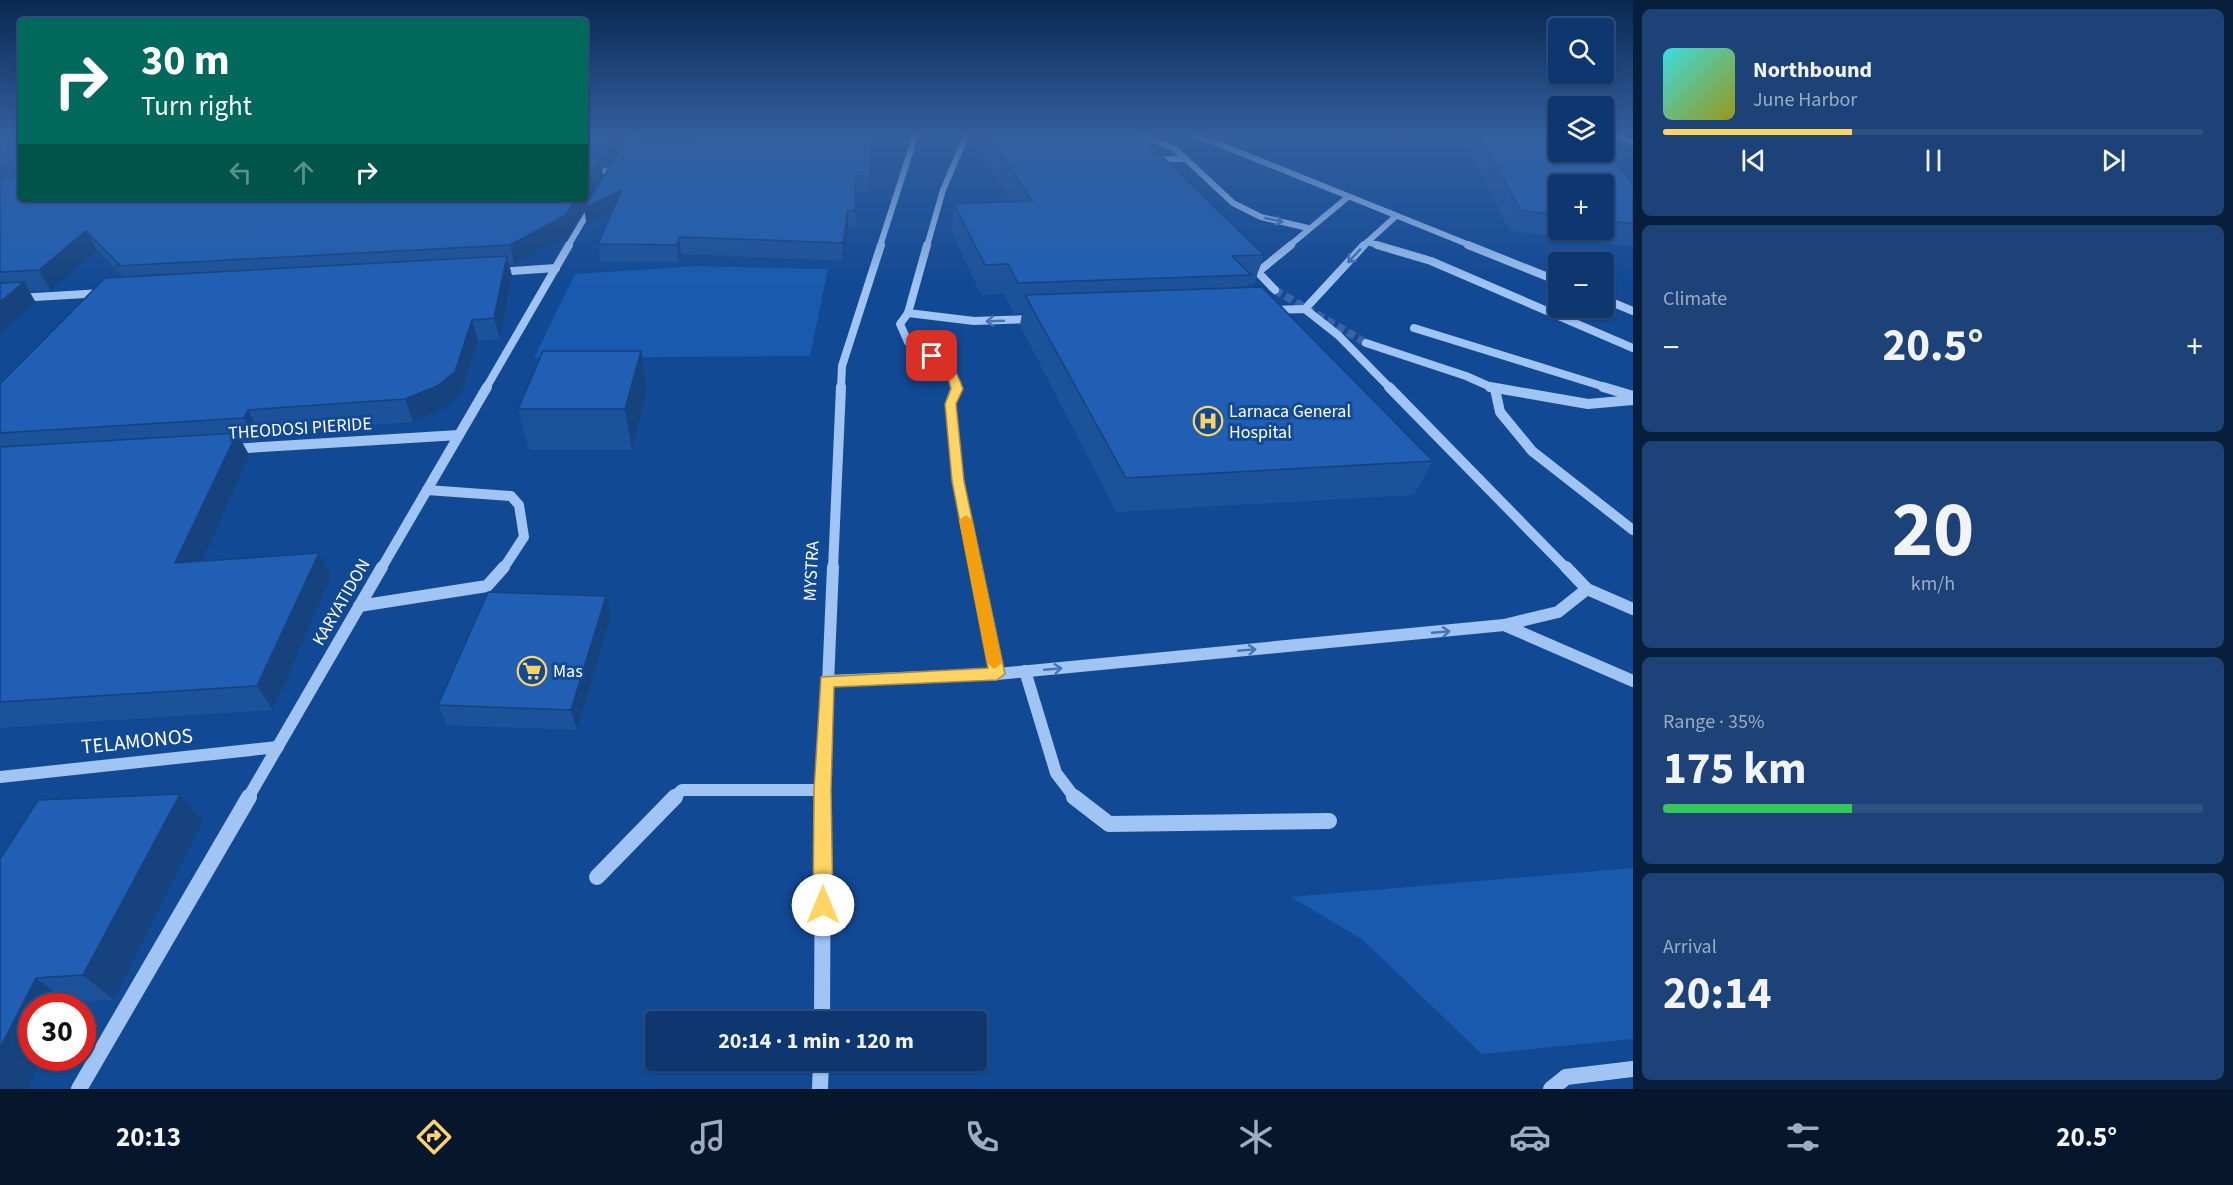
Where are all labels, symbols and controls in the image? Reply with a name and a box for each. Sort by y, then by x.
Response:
map controls [1548,18,1614,318]
button: search [1548,18,1614,84]
text: 30 m [141,31,230,91]
icon: right [42,42,120,120]
text: Northbound [1753,54,1872,86]
text: June Harbor [1753,86,1857,114]
text: Turn right [141,87,252,126]
button: layers [1548,96,1614,162]
icon: previous [1737,144,1770,177]
icon: pause [1917,144,1950,177]
icon: next [2097,144,2130,177]
icon: left [224,156,257,189]
icon: ahead [287,156,320,189]
icon: right [350,156,383,189]
button: + [1548,174,1614,240]
one-way arrow [1264,215,1283,226]
one-way arrow [1347,249,1361,264]
button: − [1548,252,1614,318]
text: Climate [1663,285,1727,313]
text: 20.5° [1882,314,1984,378]
one-way arrow [985,315,1005,326]
text: − [1663,324,1679,371]
text: + [2187,324,2203,371]
pin [906,330,957,381]
icon: arrive [915,339,948,372]
place label: Larnaca General Hospital [1229,399,1351,445]
hospital icon: Larnaca General Hospital [1192,405,1224,437]
street label: THEODOSI PIERIDE [227,411,373,446]
text: 20 [1892,475,1974,586]
street label: MYSTRA [797,540,826,602]
street label: KARYATIDON [307,554,376,650]
text: km/h [1911,570,1955,598]
one-way arrow [1431,626,1450,637]
one-way arrow [1236,644,1256,655]
supermarket icon: Mas [516,655,548,687]
place label: Mas [553,659,583,684]
one-way arrow [1042,663,1062,674]
text: Range · 35% [1663,708,1764,736]
street label: TELAMONOS [80,720,194,762]
text: 175 km [1663,737,1807,801]
position arrow [791,873,855,937]
text: Arrival [1663,933,1717,961]
text: 20:14 [1663,962,1772,1026]
speed limit sign: 30 [18,993,96,1071]
text: 20:14 · 1 min · 120 m [718,1025,914,1057]
icon: directions [413,1116,455,1158]
icon: music [687,1116,729,1158]
icon: phone [961,1116,1003,1158]
icon: climate [1235,1116,1277,1158]
icon: car [1509,1116,1551,1158]
icon: filters [1782,1116,1824,1158]
text: 20:13 [116,1118,181,1157]
text: 20.5° [2056,1118,2117,1157]

